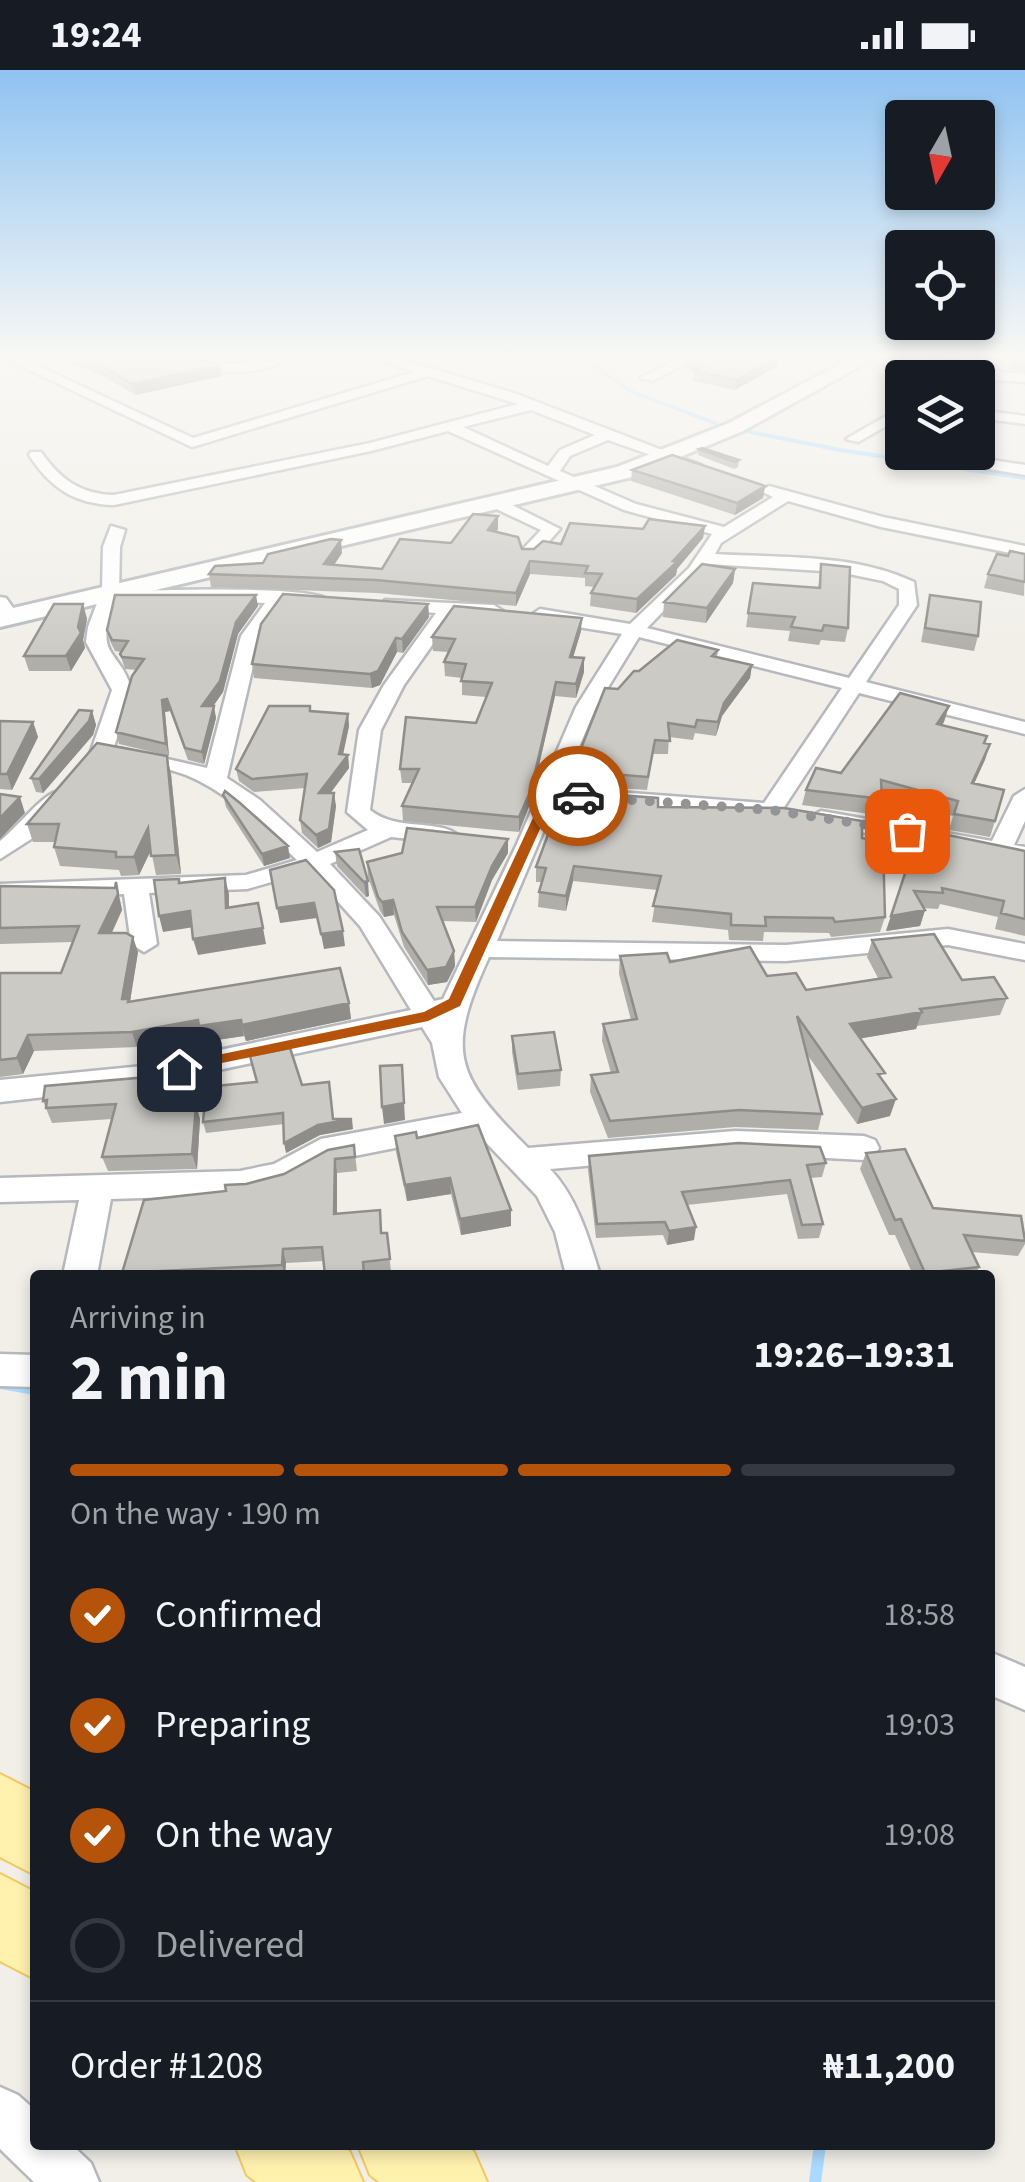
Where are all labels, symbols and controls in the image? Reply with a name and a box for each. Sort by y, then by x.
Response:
text: 19:24 [50,8,142,62]
north arrow [885,100,995,210]
map controls [885,100,995,470]
button: locate [885,230,995,340]
button: layers [885,360,995,470]
courier [528,746,628,846]
icon: car [551,769,606,824]
pin [865,789,950,874]
icon: bag [880,804,935,859]
pin [137,1027,222,1112]
icon: home [152,1042,207,1097]
text: Arriving in [70,1295,206,1341]
text: 19:26–19:31 [753,1328,955,1382]
text: 2 min [70,1332,228,1425]
text: On the way · 190 m [70,1491,321,1537]
icon: check [70,1588,125,1643]
text: Confirmed [155,1588,323,1642]
text: 18:58 [883,1592,955,1638]
icon: check [70,1698,125,1753]
text: Preparing [155,1698,310,1752]
text: 19:03 [883,1702,955,1748]
icon: check [70,1808,125,1863]
text: On the way [155,1808,332,1862]
text: 19:08 [883,1812,955,1858]
text: Delivered [155,1918,305,1972]
text: Order #1208 [70,2039,263,2093]
text: ₦11,200 [823,2039,955,2093]

